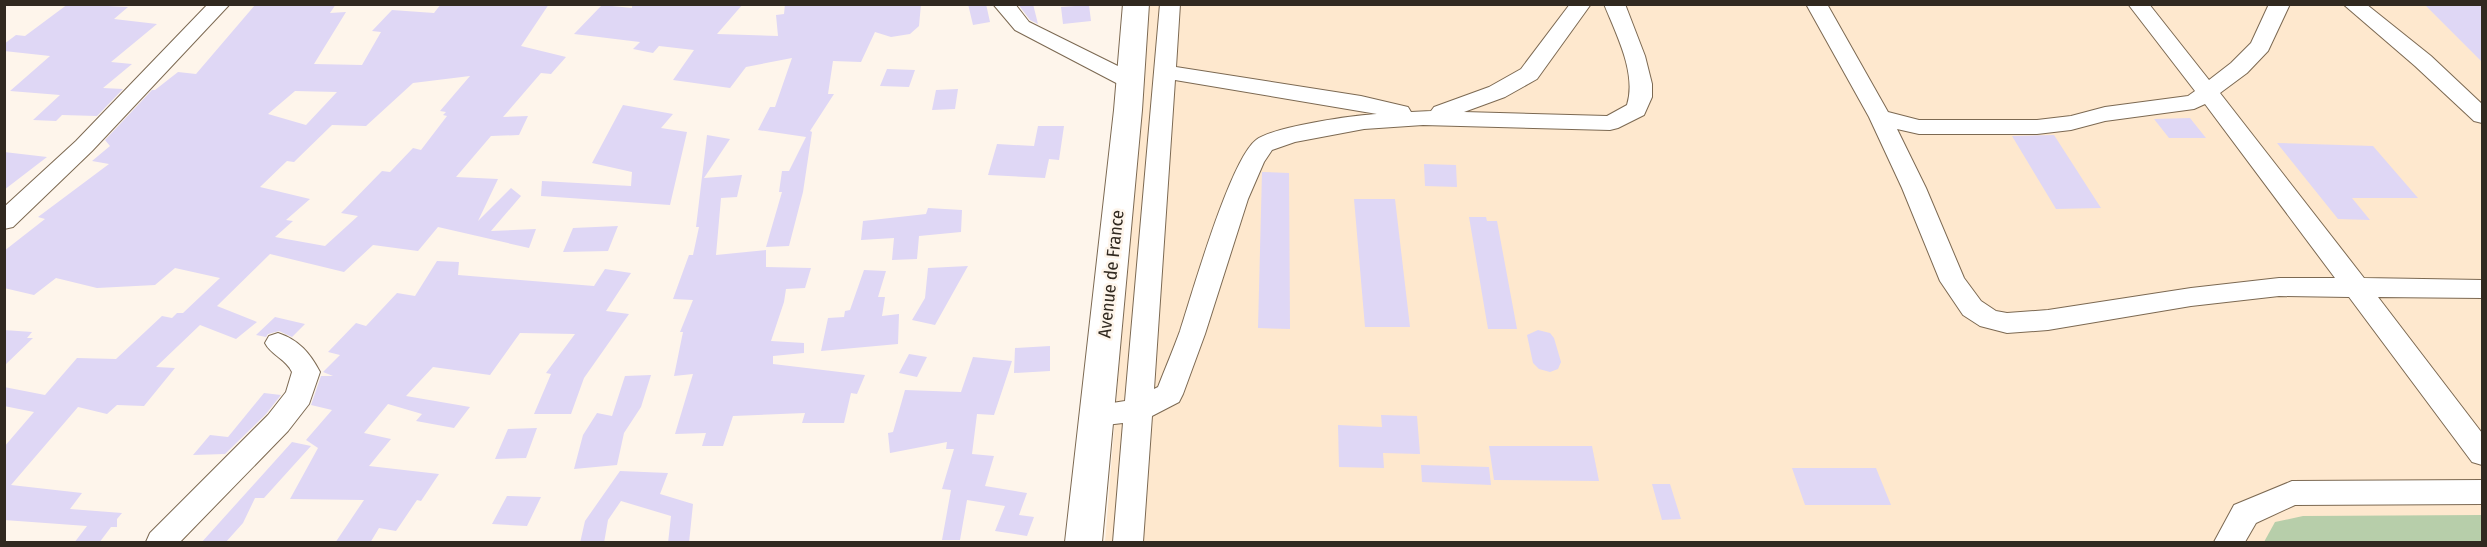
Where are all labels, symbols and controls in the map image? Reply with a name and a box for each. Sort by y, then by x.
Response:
street label: Avenue de France [1093,209,1129,339]

